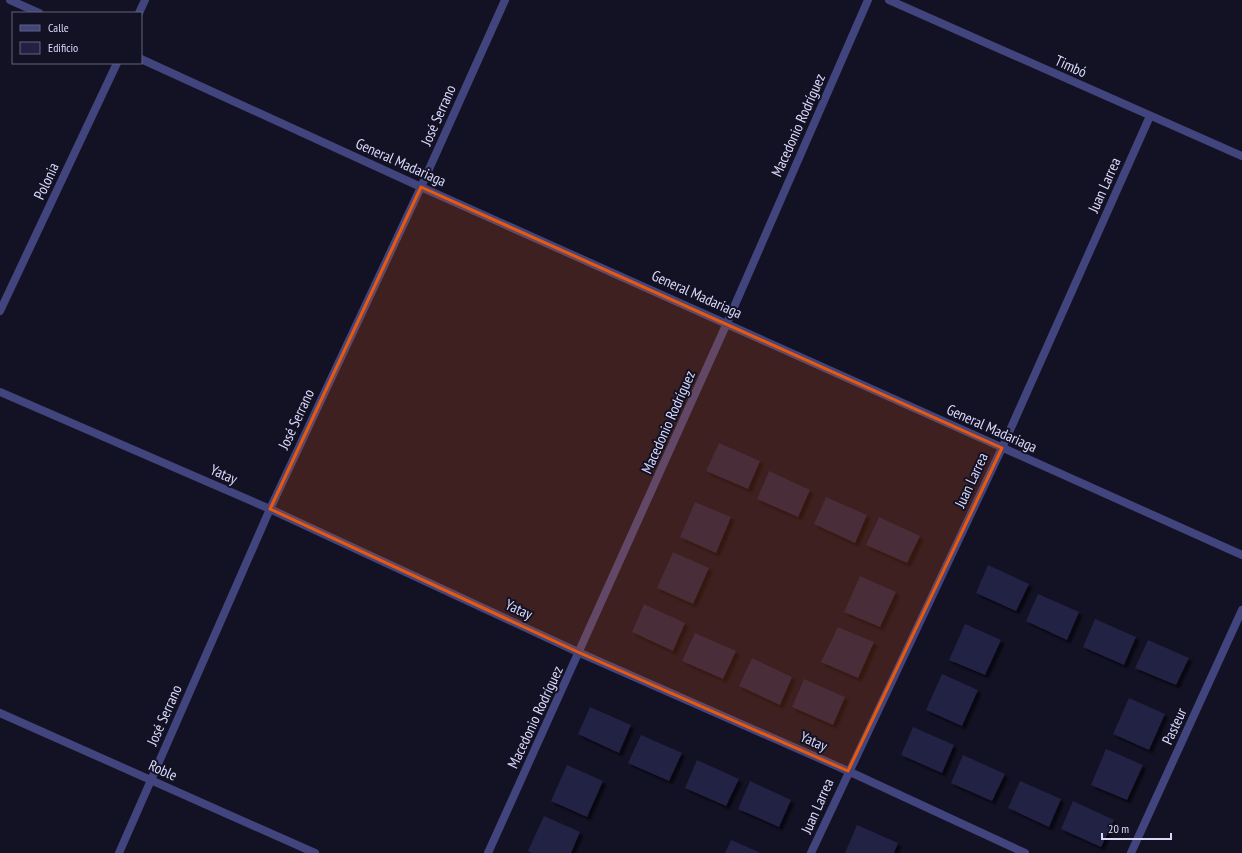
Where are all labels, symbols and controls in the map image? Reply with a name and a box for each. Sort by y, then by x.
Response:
legend [12,12,142,64]
text: Calle [48,20,69,35]
text: Edificio [48,40,78,55]
street label: Timbó [1052,51,1090,81]
street label: Macedonio Rodríguez [767,71,829,179]
street label: José Serrano [416,82,460,149]
street label: General Madariaga [353,134,449,190]
street label: Juan Larrea [1083,154,1125,216]
street label: Polonia [29,159,63,203]
street label: General Madariaga [649,266,745,322]
street label: Macedonio Rodríguez [637,368,699,476]
street label: José Serrano [273,386,318,453]
street label: General Madariaga [944,400,1040,456]
street label: Juan Larrea [950,450,992,511]
street label: Yatay [207,460,241,488]
street label: Yatay [502,595,536,624]
street label: Macedonio Rodríguez [503,663,567,771]
street label: José Serrano [142,682,186,749]
street label: Pasteur [1157,704,1191,747]
street label: Yatay [797,727,831,755]
street label: Roble [146,755,180,785]
street label: Juan Larrea [796,775,838,837]
scale bar [1102,815,1171,841]
text: 20 m [1108,821,1129,836]

